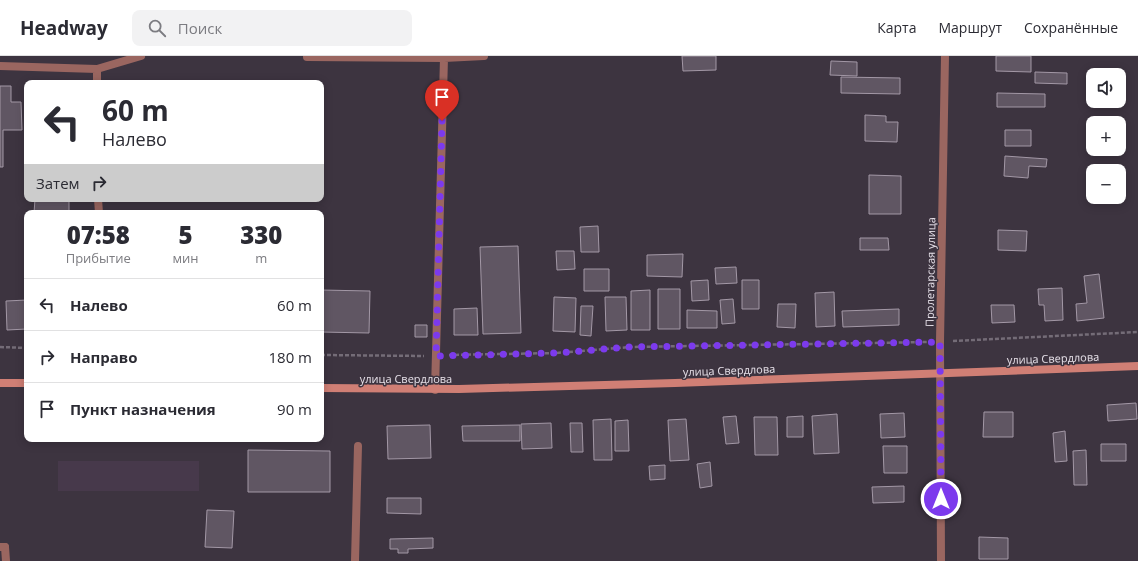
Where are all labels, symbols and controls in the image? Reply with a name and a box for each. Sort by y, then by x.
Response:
search box [132,10,412,46]
text: Headway [20,15,108,41]
icon: search [146,17,168,39]
text: Поиск [178,18,222,38]
text: Карта [877,18,916,37]
text: Маршрут [938,18,1002,37]
text: Сохранённые [1024,18,1118,37]
map controls [1086,68,1126,204]
button: sound [1086,68,1126,108]
pin [425,80,459,121]
icon: arrive [431,86,453,108]
text: 60 m [102,91,169,129]
icon: left [36,96,88,148]
button: + [1086,116,1126,156]
text: Налево [102,127,167,151]
button: − [1086,164,1126,204]
icon: right [88,172,110,194]
text: Затем [36,173,80,193]
street label: Пролетарская улица [922,217,938,327]
text: 07:58 [67,218,130,251]
text: 5 [178,218,192,251]
text: 330 [240,218,282,251]
text: Прибытие [66,249,131,267]
text: мин [172,249,198,267]
text: m [255,249,267,267]
icon: left [36,294,58,316]
text: Налево [70,295,128,315]
text: 60 m [277,295,312,315]
icon: right [36,346,58,368]
text: Направо [70,347,138,367]
text: 180 m [268,347,312,367]
street label: улица Свердлова [1007,349,1099,367]
street label: улица Свердлова [683,361,775,379]
street label: улица Свердлова [360,371,452,386]
icon: arrive [36,398,58,420]
text: Пункт назначения [70,399,216,419]
text: 90 m [277,399,312,419]
position arrow [920,478,962,520]

